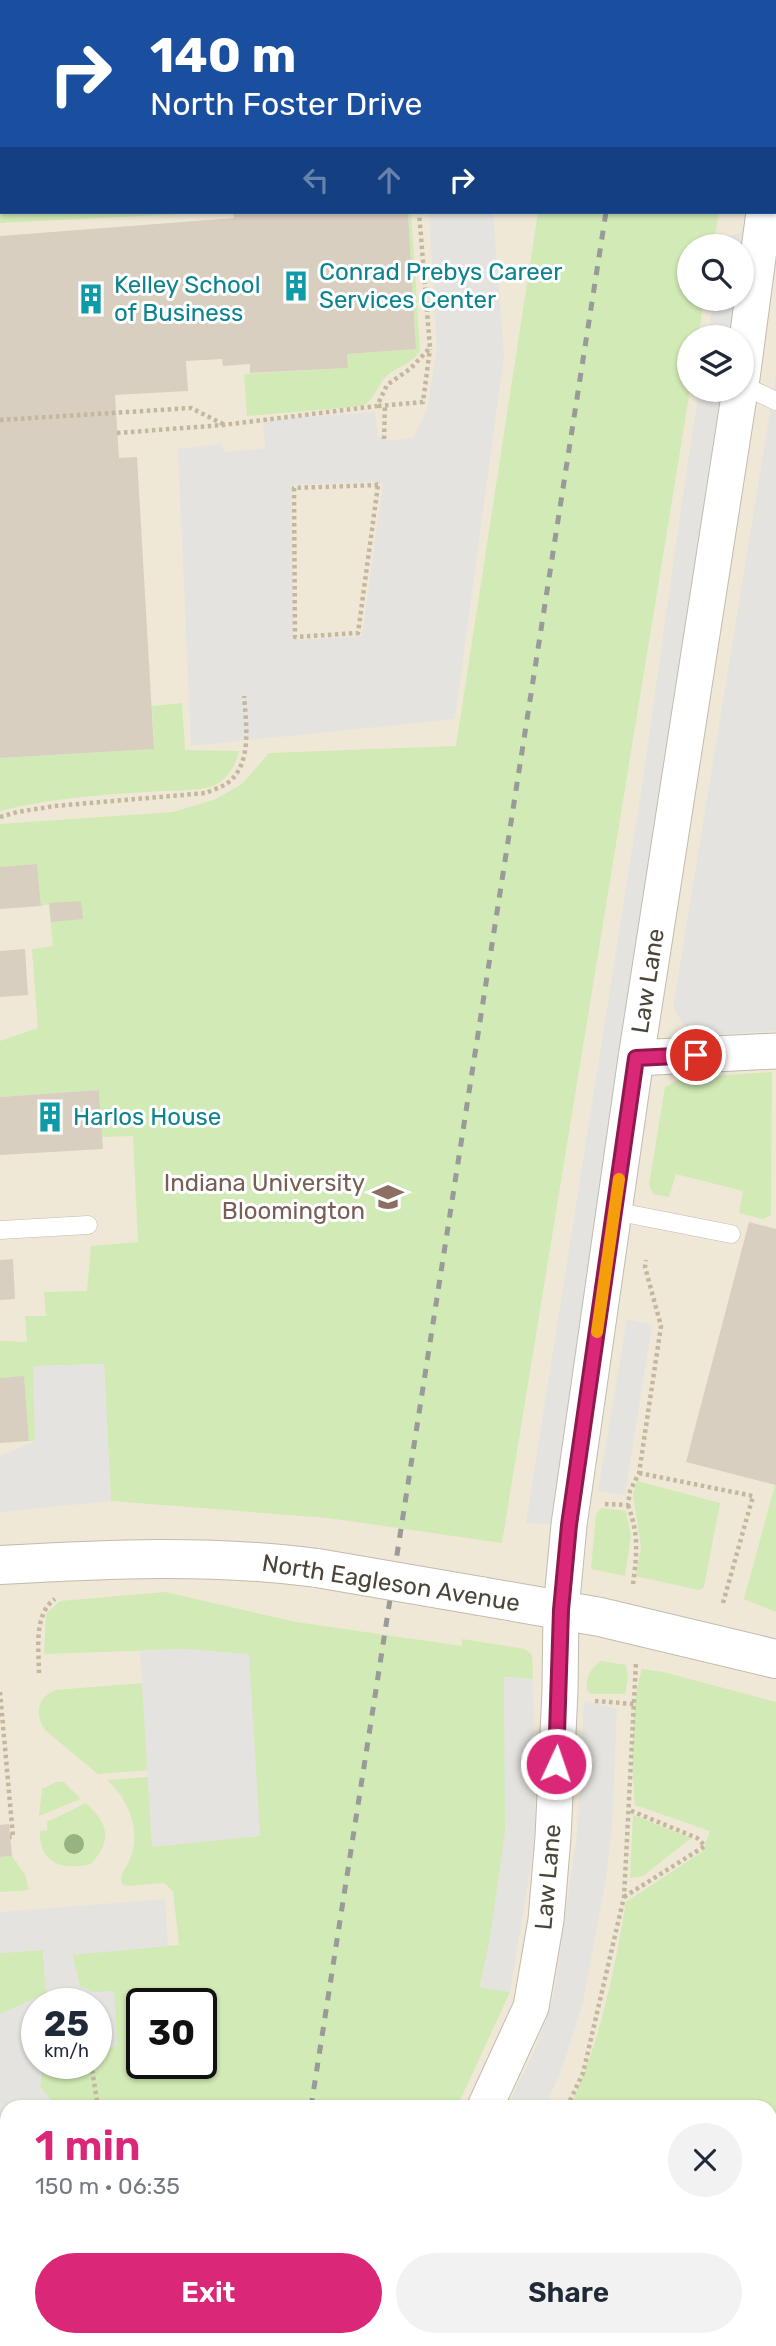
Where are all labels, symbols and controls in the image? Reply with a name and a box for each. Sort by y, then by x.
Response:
text: 140 m [150,26,296,84]
icon: right [35,28,126,119]
text: North Foster Drive [150,85,422,123]
icon: left [297,161,335,199]
icon: ahead [370,161,408,199]
icon: right [443,161,481,199]
map controls [677,234,754,402]
button: search [677,234,754,311]
place label: Conrad Prebys Career Services Center [319,258,562,314]
building icon: Conrad Prebys Career Services Center [279,269,313,303]
place label: Kelley School of Business [114,271,260,327]
building icon: Kelley School of Business [74,282,108,316]
button: layers [677,325,754,402]
street label: Law Lane [626,926,670,1036]
pin [666,1025,726,1085]
icon: arrive [677,1036,715,1074]
building icon: Harlos House [33,1100,67,1134]
place label: Harlos House [73,1103,221,1131]
place label: Indiana University Bloomington [164,1169,365,1225]
school or university icon: Indiana University Bloomington [371,1180,405,1214]
street label: North Eagleson Avenue [260,1549,522,1617]
position arrow [519,1727,593,1801]
street label: Law Lane [529,1823,567,1931]
speed limit sign: 30 [126,1988,217,2079]
text: 25 [44,2003,89,2045]
text: km/h [44,2040,89,2062]
text: 1 min [35,2121,141,2171]
button: close [668,2123,742,2197]
text: 150 m · 06:35 [35,2172,180,2200]
button: Exit [35,2253,382,2333]
button: Share [396,2253,742,2333]

